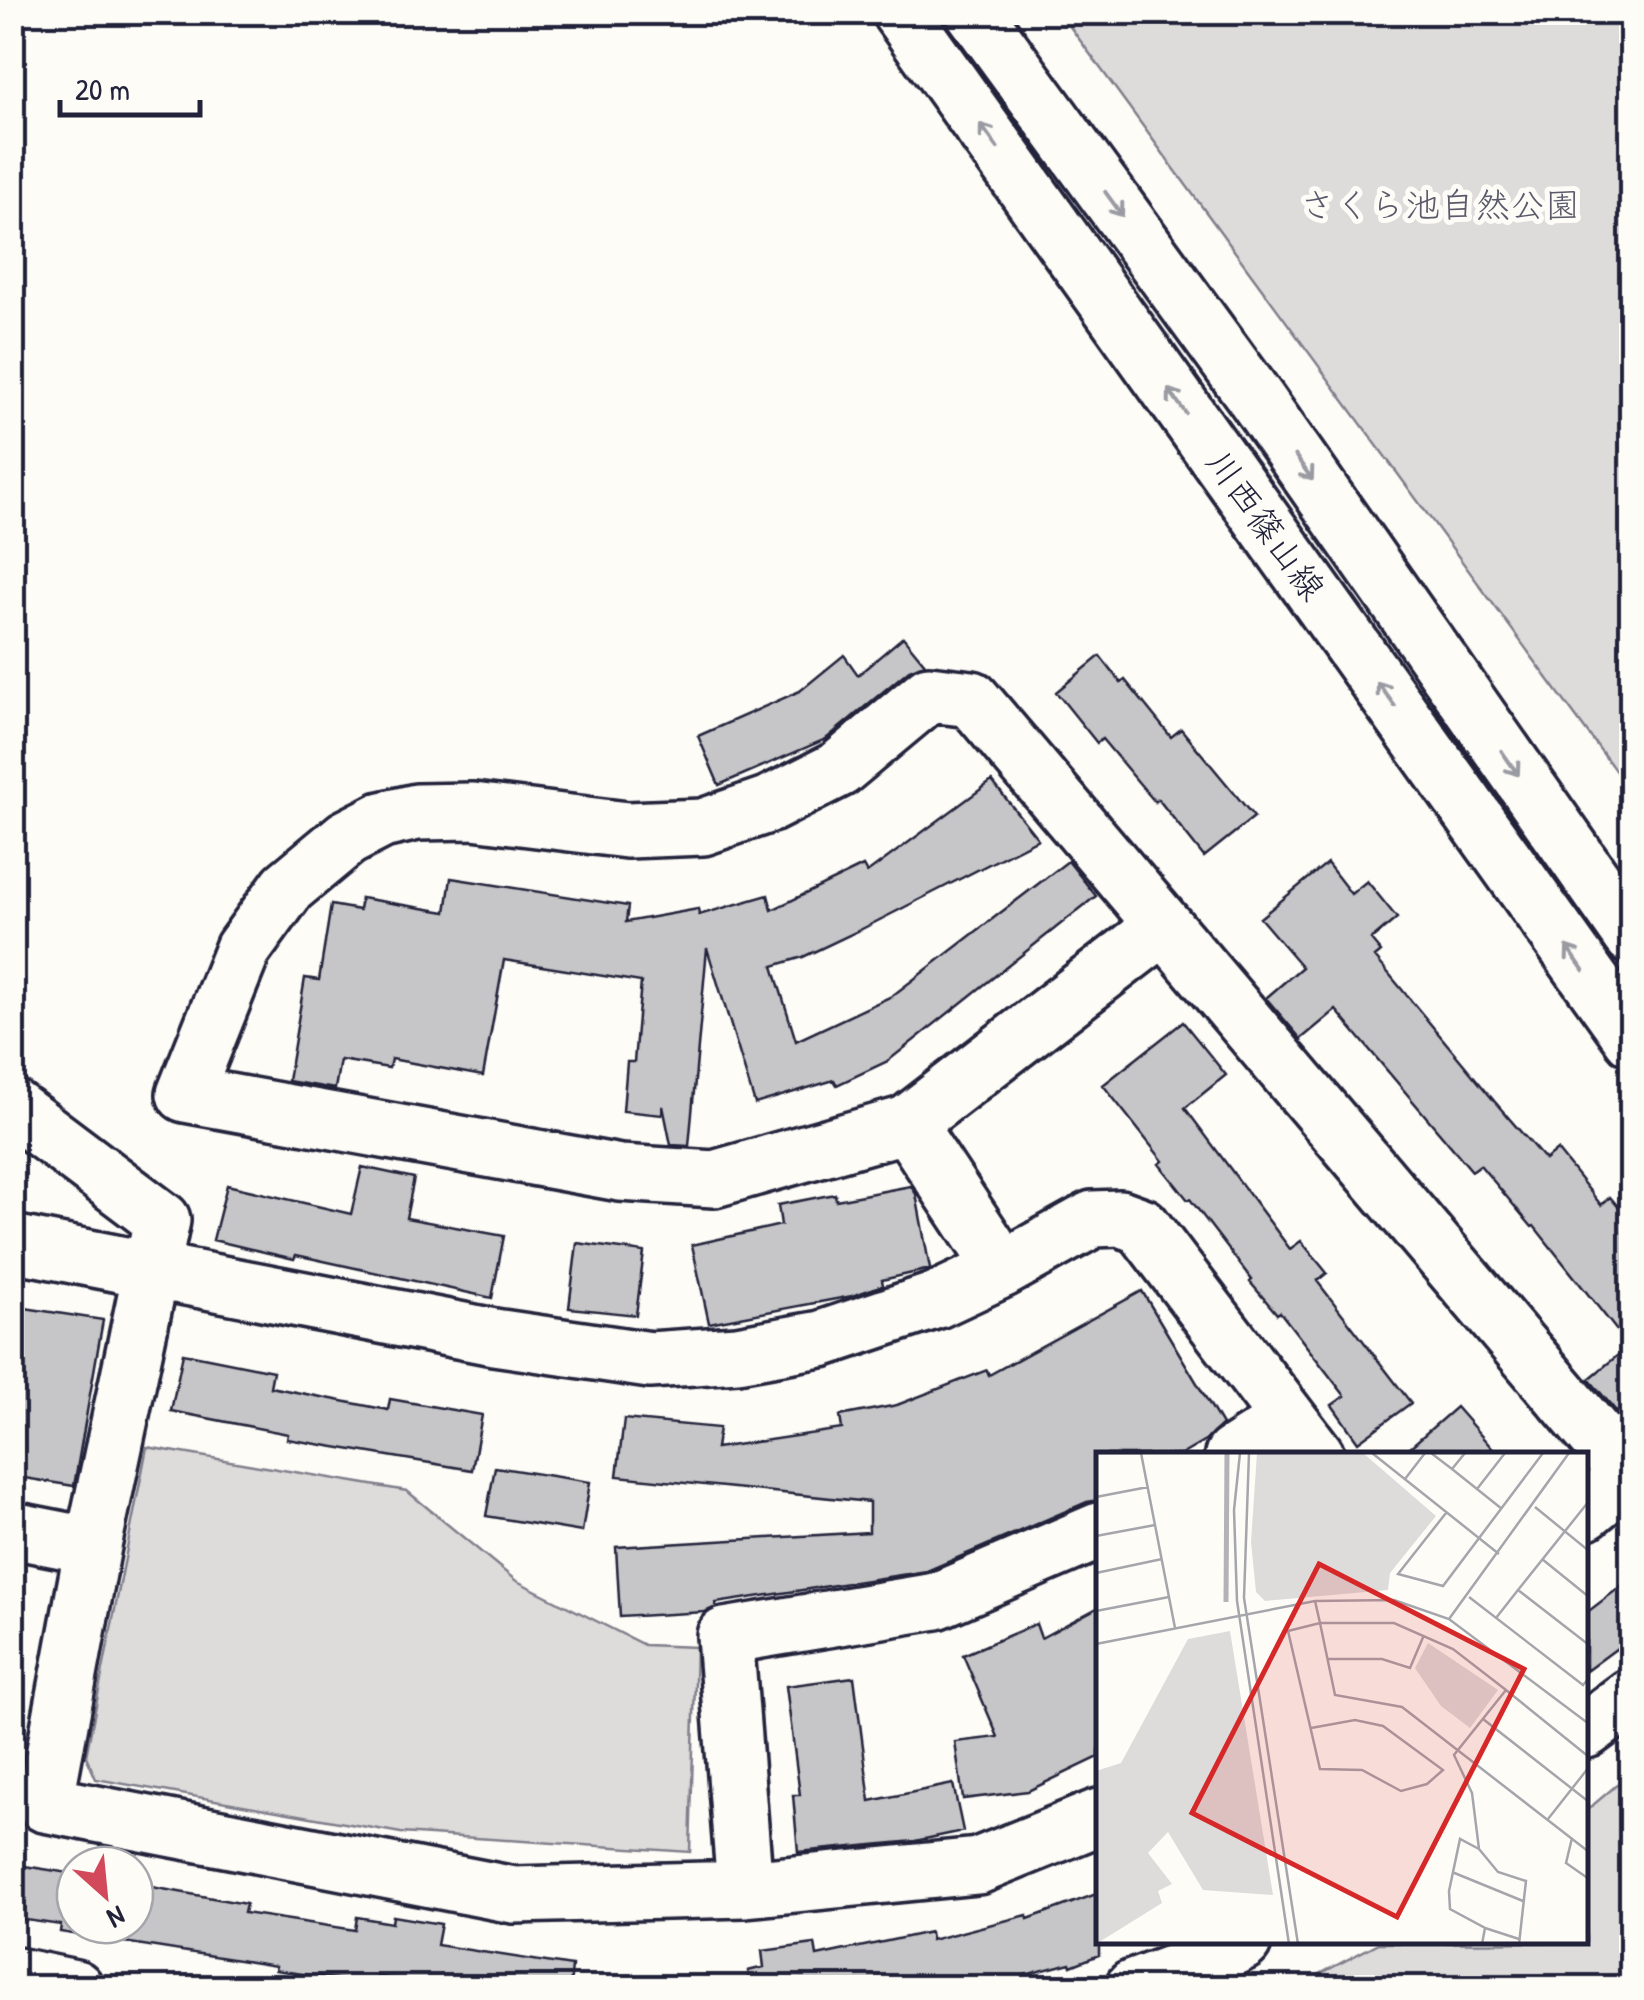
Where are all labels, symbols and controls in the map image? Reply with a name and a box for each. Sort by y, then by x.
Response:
scale bar [60,55,200,117]
text: 20 m [75,69,130,109]
one-way arrow [978,123,999,150]
park label: さくら池自然公園 [1300,181,1580,228]
one-way arrow [1103,190,1124,217]
one-way arrow [1167,387,1188,415]
street label: 川西篠山線 [1196,440,1336,610]
one-way arrow [1293,453,1314,481]
one-way arrow [1376,680,1397,708]
one-way arrow [1499,749,1520,776]
one-way arrow [1565,945,1586,973]
inset map [1096,1452,1589,1945]
north arrow [55,1845,155,1945]
text: N [101,1897,132,1938]

